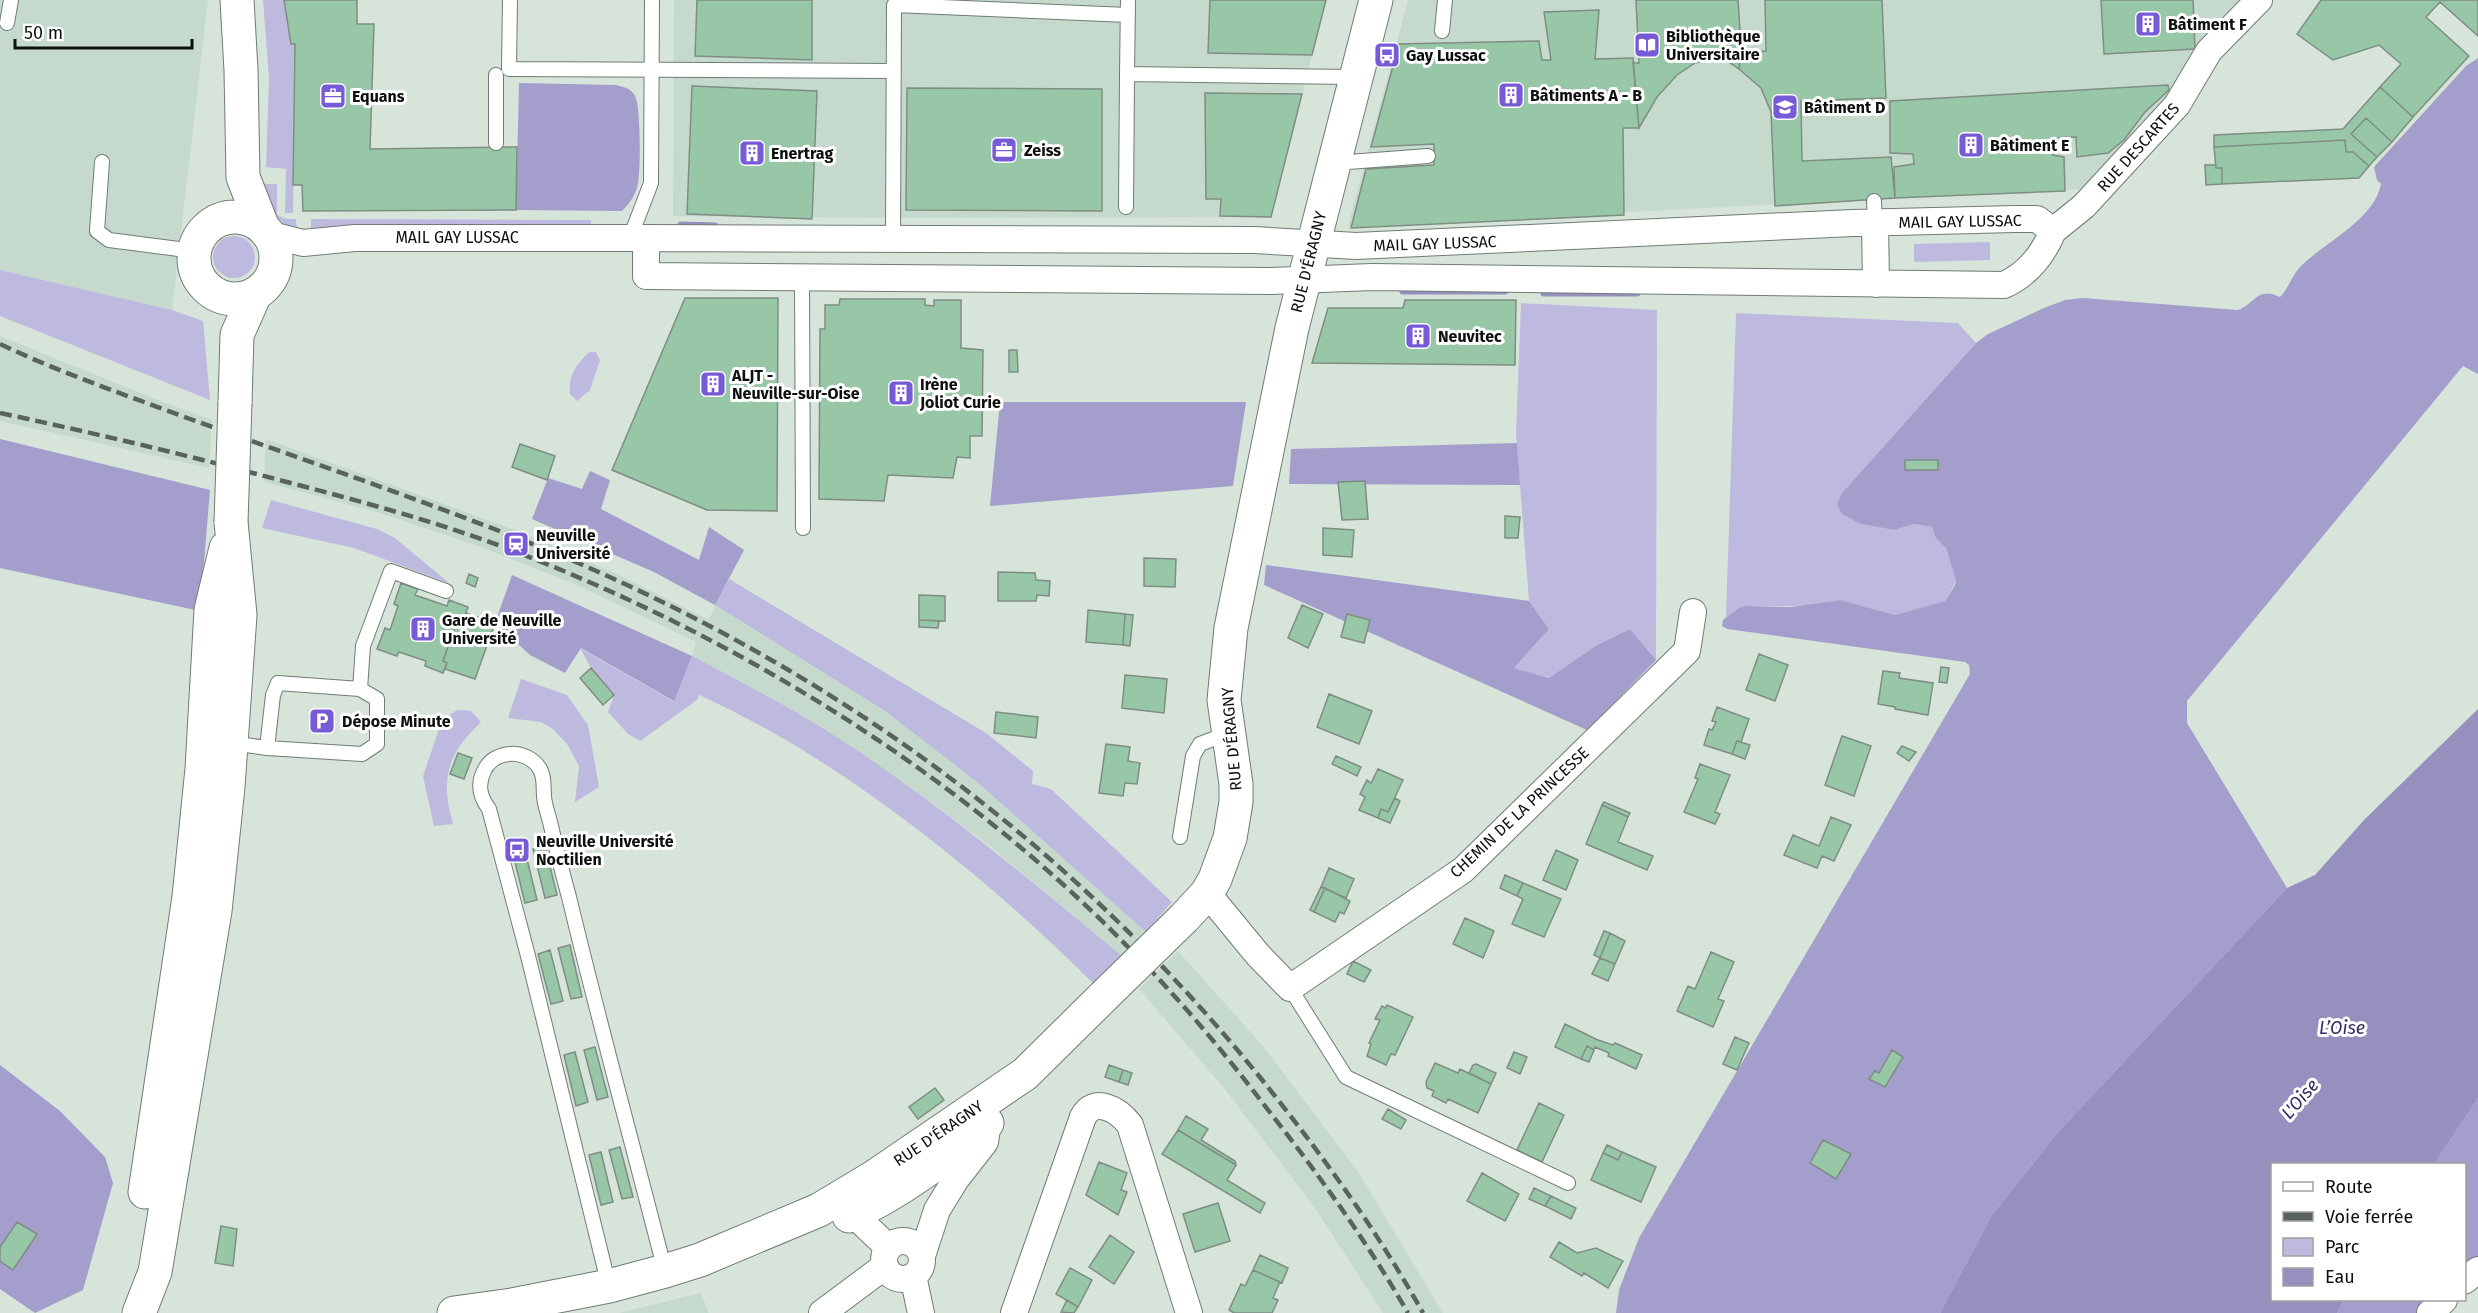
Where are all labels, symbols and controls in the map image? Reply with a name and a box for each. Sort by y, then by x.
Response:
building icon: Bâtiment F [2133,9,2163,39]
scale bar [15,12,192,50]
place label: Bâtiment F [2168,15,2247,34]
text: 50 m [24,22,63,44]
place label: Bibliothèque Universitaire [1666,27,1761,64]
library icon: Bibliothèque Universitaire [1632,30,1662,60]
bus stop icon: Gay Lussac [1372,40,1402,70]
place label: Gay Lussac [1406,46,1486,65]
building icon: Bâtiments A - B [1496,80,1526,110]
office icon: Equans [318,81,348,111]
place label: Bâtiments A - B [1530,86,1642,105]
place label: Equans [352,87,405,106]
school or university icon: Bâtiment D [1770,92,1800,122]
place label: Bâtiment D [1804,98,1885,117]
street label: RUE DESCARTES [2093,99,2184,196]
building icon: Bâtiment E [1956,130,1986,160]
office icon: Zeiss [989,135,1019,165]
place label: Bâtiment E [1990,136,2069,155]
building icon: Enertrag [737,138,767,168]
place label: Zeiss [1024,141,1061,160]
place label: Enertrag [771,144,833,163]
street label: RUE D'ÉRAGNY [1286,209,1330,315]
street label: MAIL GAY LUSSAC [1898,211,2022,232]
street label: MAIL GAY LUSSAC [395,228,519,247]
street label: MAIL GAY LUSSAC [1373,232,1497,255]
building icon: Neuvitec [1403,321,1433,351]
place label: Neuvitec [1438,327,1502,346]
place label: ALJT - Neuville-sur-Oise [731,366,860,403]
building icon: ALJT - Neuville-sur-Oise [698,369,728,399]
place label: Irène Joliot Curie [919,375,1001,412]
building icon: Irène Joliot Curie [886,378,916,408]
place label: Neuville Université [536,526,610,563]
station icon: Neuville Université [501,529,531,559]
place label: Gare de Neuville Université [442,611,562,648]
building icon: Gare de Neuville Université [408,614,438,644]
street label: RUE D'ÉRAGNY [1216,686,1245,792]
parking icon: Dépose Minute [307,706,337,736]
place label: Dépose Minute [342,712,451,731]
street label: CHEMIN DE LA PRINCESSE [1446,743,1593,882]
place label: Neuville Université Noctilien [536,832,674,869]
bus stop icon: Neuville Université Noctilien [502,835,532,865]
water label: L’Oise [2319,1017,2365,1039]
water label: L'Oise [2277,1074,2323,1124]
street label: RUE D'ÉRAGNY [889,1096,987,1170]
legend [2271,1163,2466,1301]
text: Route [2325,1176,2373,1198]
text: Voie ferrée [2325,1206,2413,1228]
text: Parc [2325,1236,2360,1258]
text: Eau [2325,1266,2355,1288]

